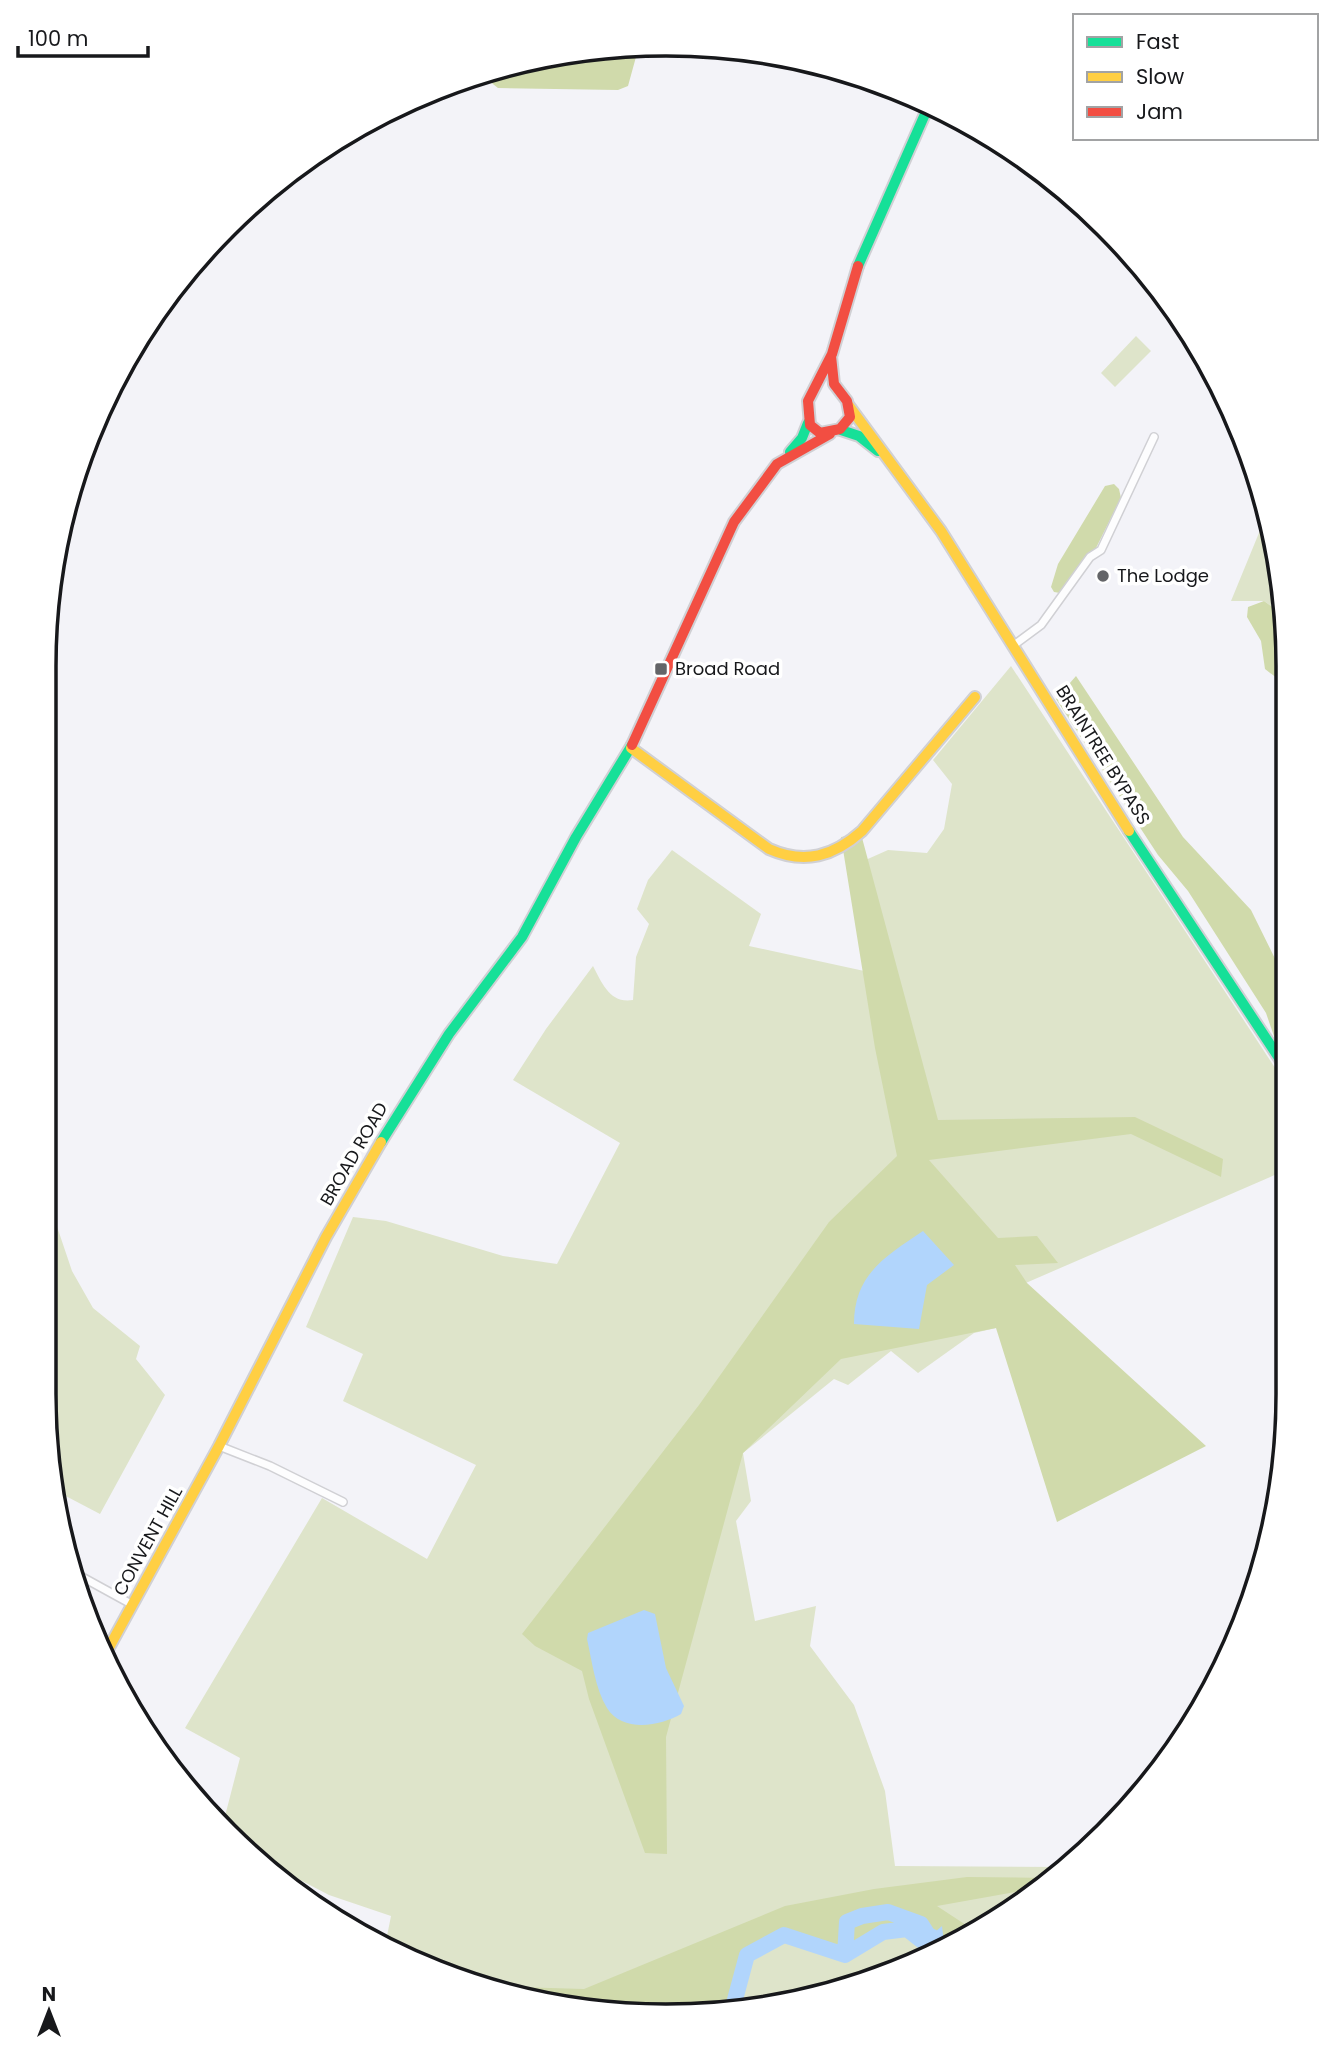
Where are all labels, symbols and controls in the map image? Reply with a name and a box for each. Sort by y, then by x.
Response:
scale bar [18,14,147,58]
legend [1073,14,1318,140]
text: 100 m [28,24,88,53]
text: Fast [1136,27,1179,56]
text: Slow [1136,62,1184,91]
text: Jam [1136,97,1183,126]
place label: The Lodge [1117,563,1209,588]
marker: The Lodge [1095,568,1111,584]
place label: Broad Road [675,656,780,681]
marker: Broad Road [653,661,669,677]
street label: BRAINTREE BYPASS [1050,680,1157,829]
street label: BROAD ROAD [314,1097,393,1210]
street label: CONVENT HILL [107,1481,188,1600]
north arrow [14,1976,84,2046]
text: N [42,1981,56,2008]

